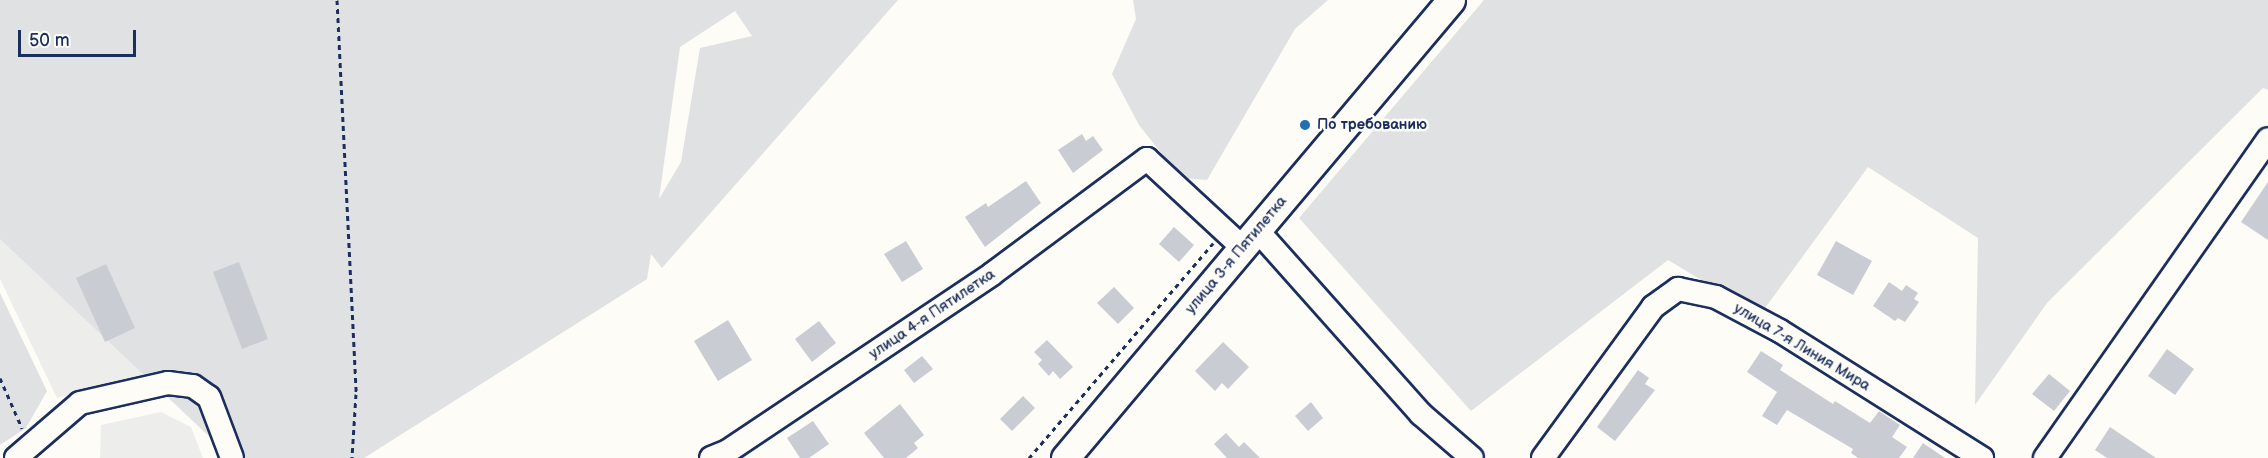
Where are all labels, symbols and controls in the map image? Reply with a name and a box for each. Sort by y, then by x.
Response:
scale bar [21,18,140,56]
text: 50 m [29,30,70,51]
place label: По требованию [1317,116,1427,134]
marker: По требованию [1298,118,1312,132]
street label: улица 3-я Пятилетка [1182,193,1290,317]
street label: улица 4-я Пятилетка [866,265,998,363]
street label: улица 7-я Линия Мира [1730,299,1874,395]

